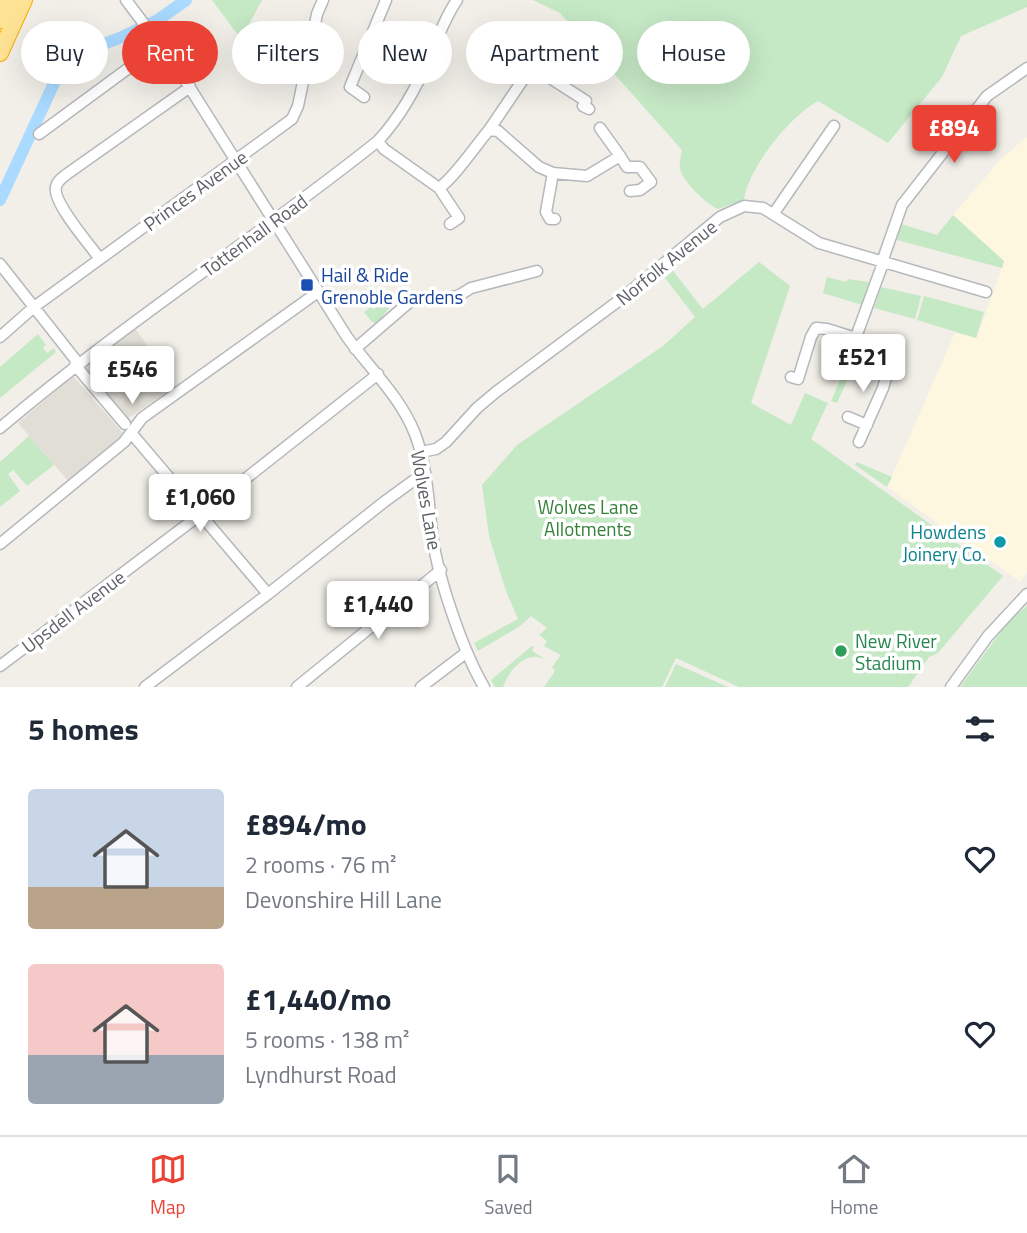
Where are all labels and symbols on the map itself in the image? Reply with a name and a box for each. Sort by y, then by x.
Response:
pin: £894 [913,106,995,165]
street label: Princes Avenue [137,142,253,238]
street label: Tottenhall Road [195,186,313,284]
street label: Norfolk Avenue [609,212,723,312]
place label: Hail & Ride Grenoble Gardens [321,260,463,311]
marker: Hail & Ride Grenoble Gardens [299,277,315,293]
pin: £521 [822,334,904,394]
pin: £546 [91,346,173,406]
street label: Wolves Lane [404,448,450,552]
pin: £1,060 [143,475,257,534]
park label: Wolves Lane Allotments [538,492,638,543]
place label: Howdens Joinery Co. [902,517,986,568]
marker: Howdens Joinery Co. [992,534,1008,550]
street label: Upsdell Avenue [15,562,131,660]
pin: £1,440 [321,582,435,641]
place label: New River Stadium [855,626,937,677]
marker: New River Stadium [833,643,849,659]

